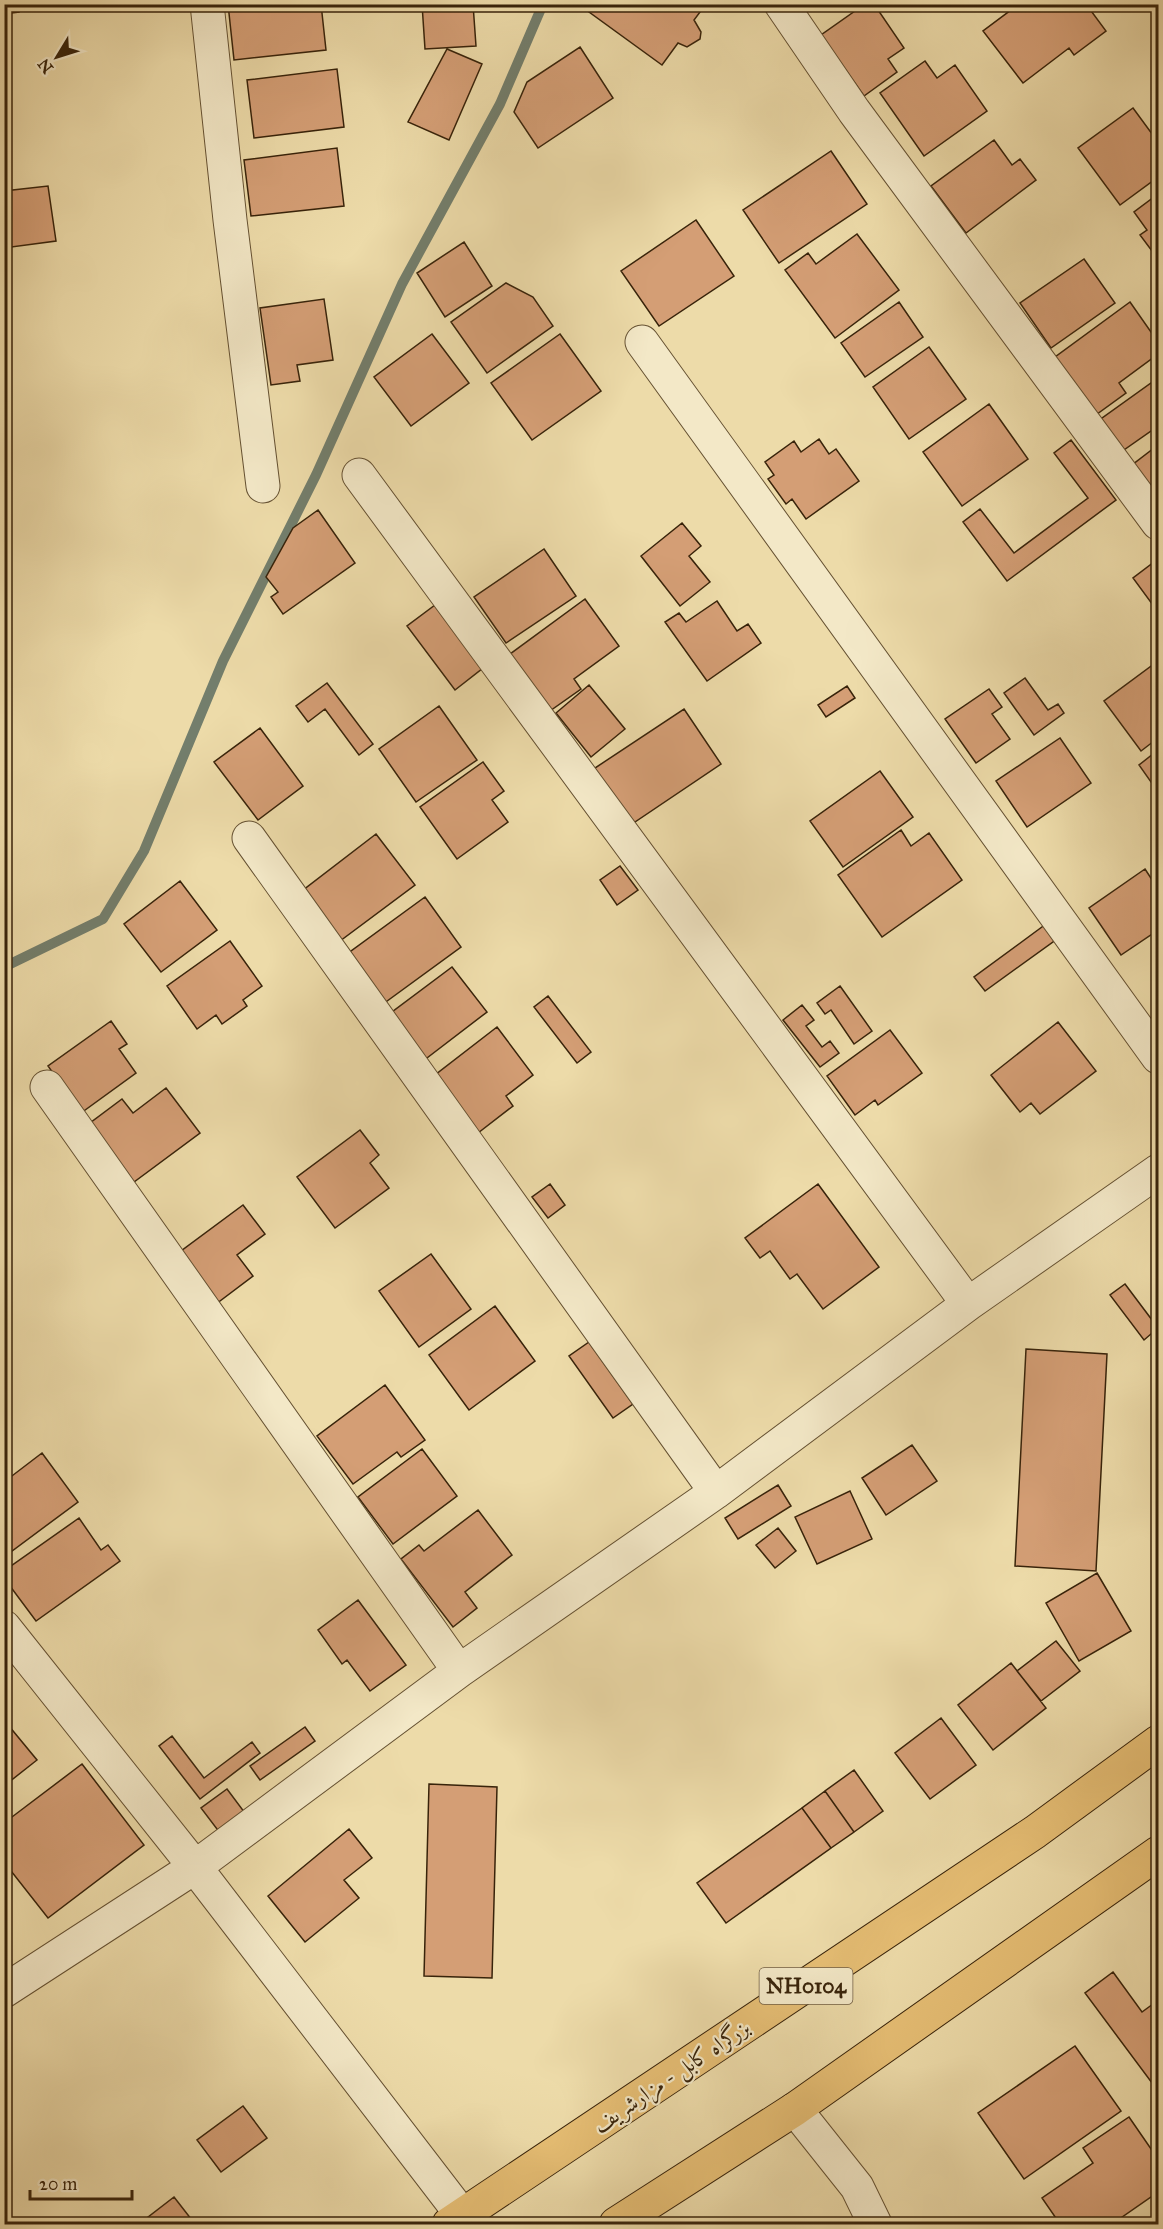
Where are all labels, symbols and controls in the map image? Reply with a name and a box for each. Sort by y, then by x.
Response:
north arrow [27,27,87,87]
text: N [34,54,57,77]
road number: NH0104 [760,1968,852,2004]
street label: بزرگراه کابل - مزارشریف [587,2013,756,2140]
scale bar [30,2163,132,2201]
text: 20 m [39,2173,77,2195]

